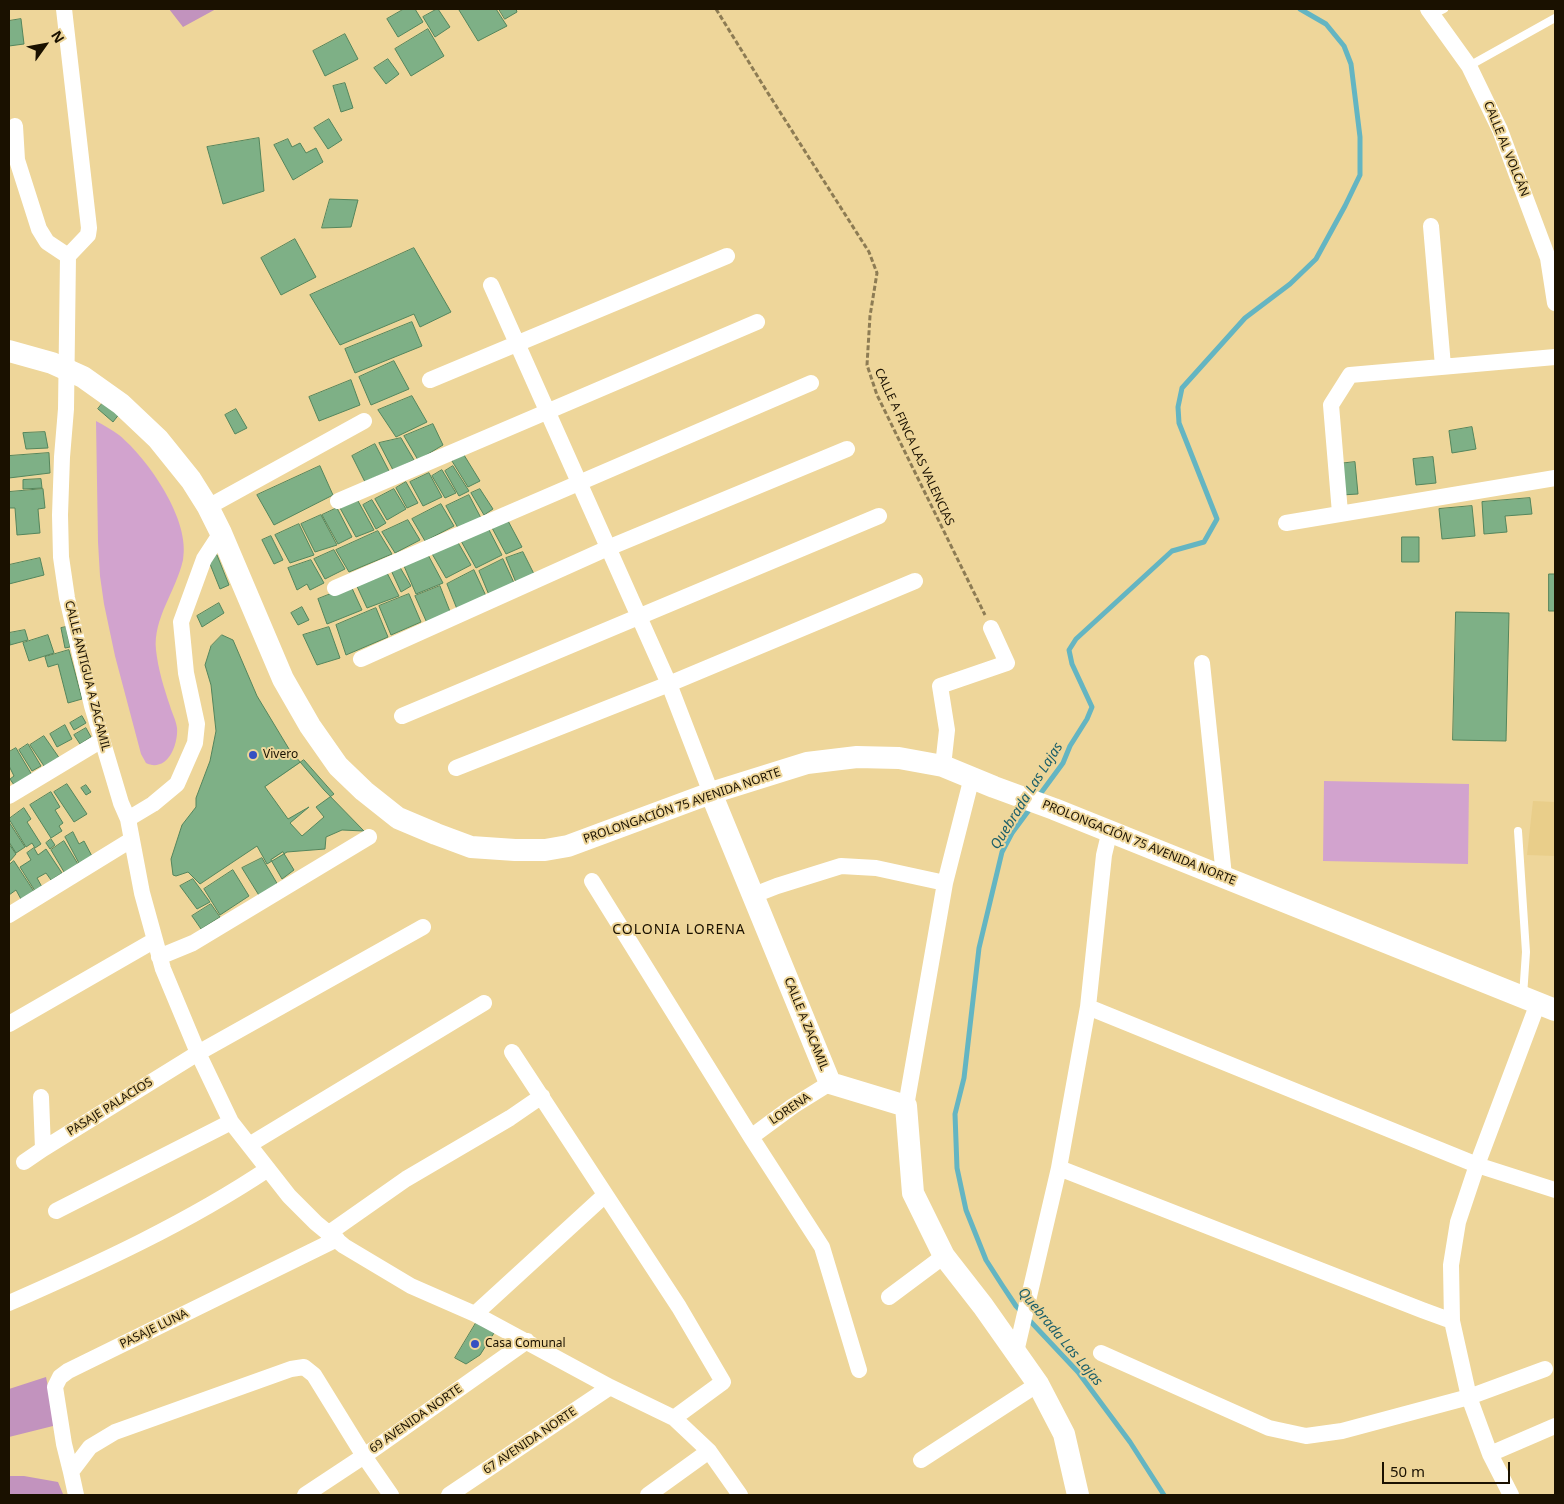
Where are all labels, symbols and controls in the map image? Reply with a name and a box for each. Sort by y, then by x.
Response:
north arrow [20,20,70,70]
text: N [47,27,69,47]
street label: CALLE AL VOLCÁN [1480,99,1532,199]
street label: CALLE A FINCA LAS VALENCIAS [871,366,957,528]
street label: CALLE ANTIGUA A ZACAMIL [61,599,113,753]
water label: Quebrada Las Lajas [987,739,1067,853]
place label: Vivero [263,748,298,762]
marker: Vivero [247,749,259,761]
street label: PROLONGACIÓN 75 AVENIDA NORTE [581,765,783,847]
street label: PROLONGACIÓN 75 AVENIDA NORTE [1040,797,1238,889]
district label: COLONIA LORENA [610,922,748,938]
street label: CALLE A ZACAMIL [781,975,831,1073]
street label: PASAJE PALACIOS [65,1075,155,1139]
street label: LORENA [767,1090,813,1128]
water label: Quebrada Las Lajas [1014,1285,1106,1389]
street label: PASAJE LUNA [118,1306,190,1352]
place label: Casa Comunal [485,1337,566,1351]
marker: Casa Comunal [469,1338,481,1350]
street label: 69 AVENIDA NORTE [367,1382,465,1456]
street label: 67 AVENIDA NORTE [480,1404,580,1478]
scale bar [1384,1452,1512,1484]
text: 50 m [1390,1461,1425,1481]

